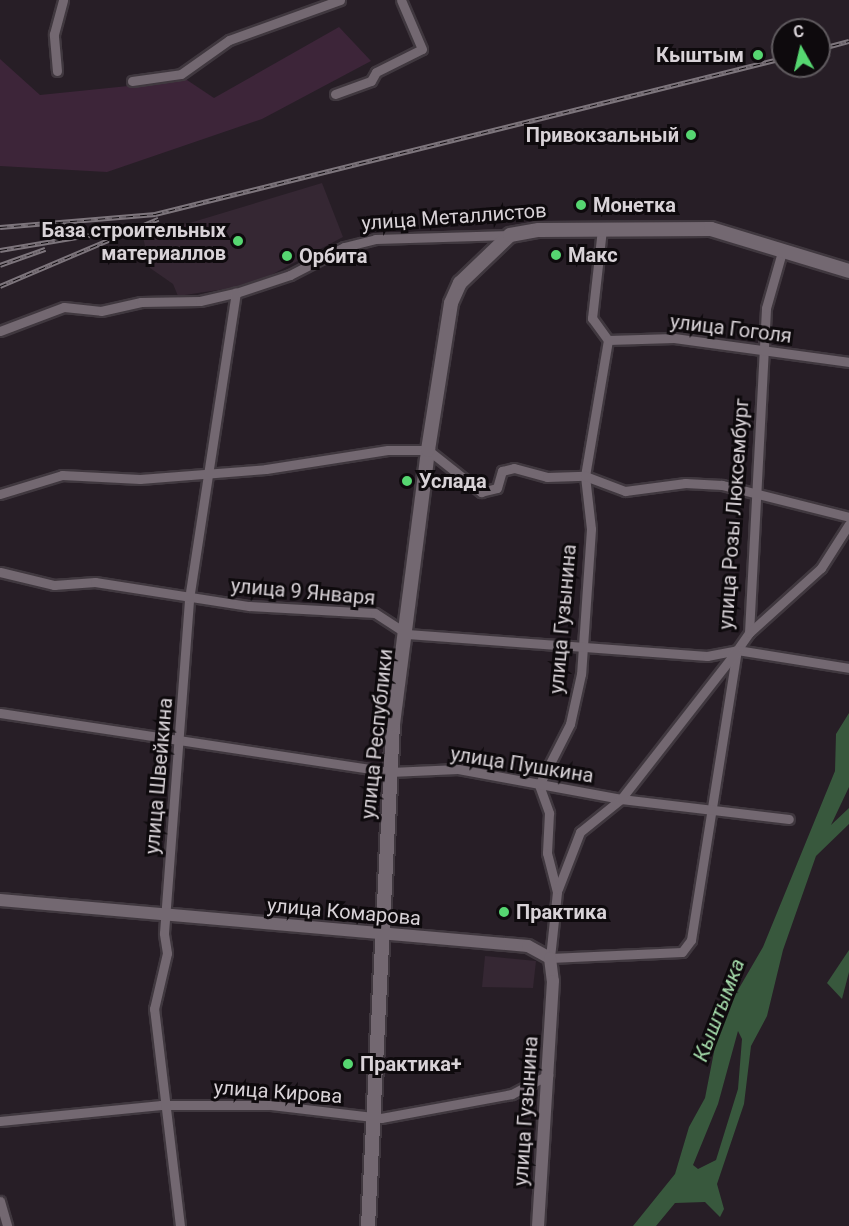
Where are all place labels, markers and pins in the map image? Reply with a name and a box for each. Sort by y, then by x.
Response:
place label: Кыштым [656,43,744,67]
marker: Кыштым [749,46,767,64]
place label: Привокзальный [526,123,679,147]
marker: Привокзальный [684,128,698,142]
place label: Монетка [593,193,676,217]
marker: Монетка [574,198,588,212]
place label: База cтроительных материаллов [41,218,226,265]
marker: База cтроительных материаллов [231,234,245,248]
place label: Макс [568,243,618,267]
place label: Орбита [299,244,367,268]
marker: Макс [549,248,563,262]
marker: Орбита [280,249,294,263]
place label: Услада [419,469,487,493]
marker: Услада [400,474,414,488]
place label: Практика [516,900,607,924]
marker: Практика [497,905,511,919]
place label: Практика+ [360,1052,462,1076]
marker: Практика+ [341,1057,355,1071]

